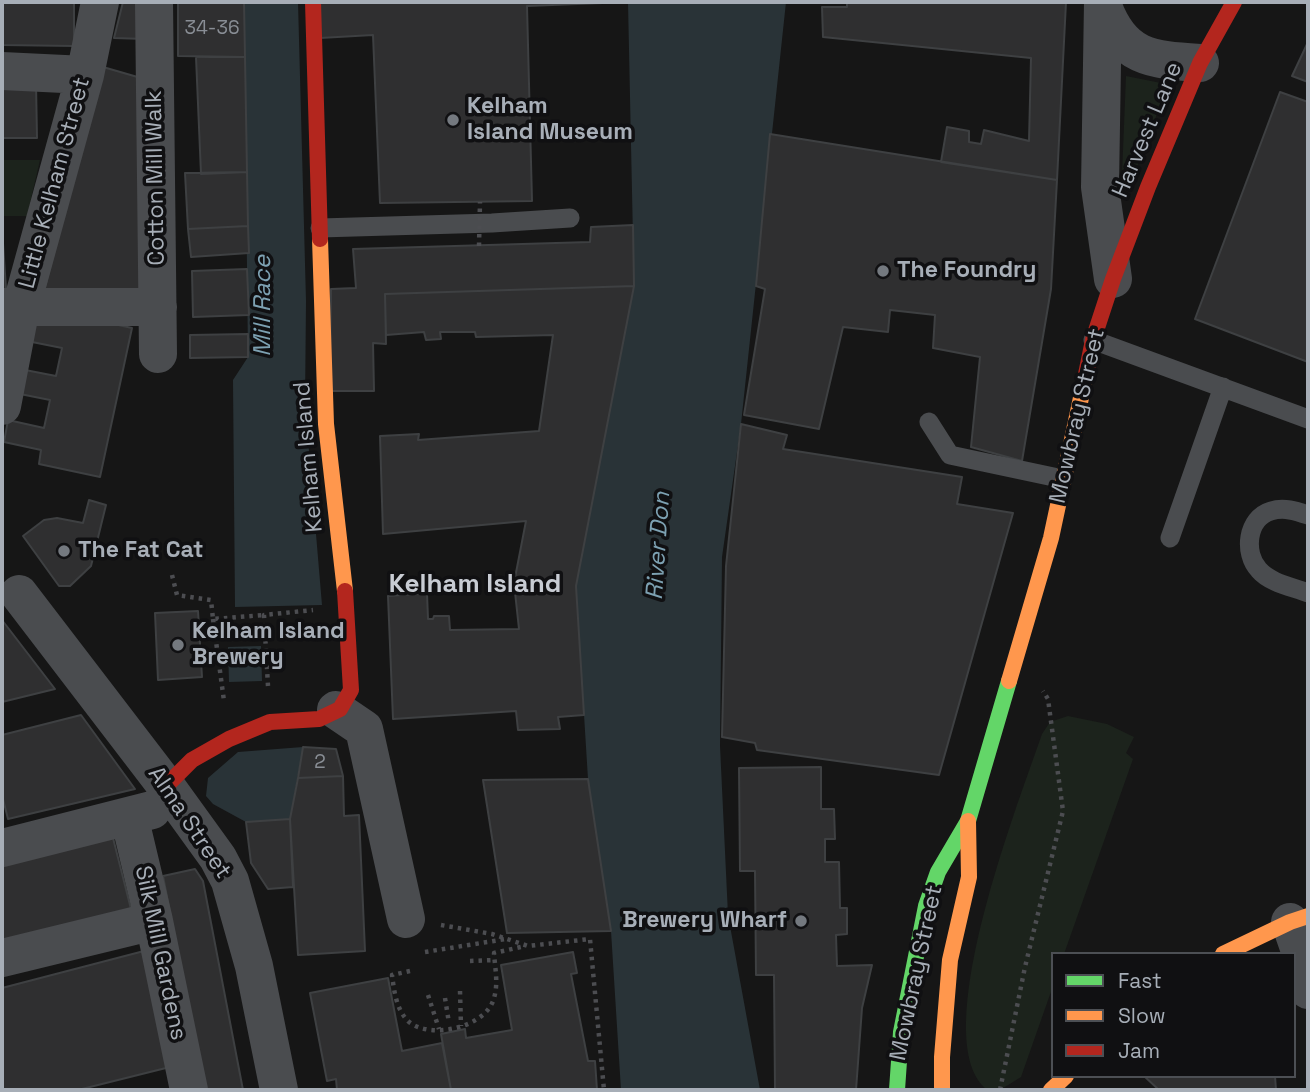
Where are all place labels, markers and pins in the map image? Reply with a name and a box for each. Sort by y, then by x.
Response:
place label: Kelham Island Museum [467,93,633,147]
marker: Kelham Island Museum [445,112,461,128]
place label: The Foundry [897,257,1036,285]
marker: The Foundry [875,263,891,279]
place label: The Fat Cat [78,537,203,565]
marker: The Fat Cat [56,543,72,559]
place label: Kelham Island Brewery [192,618,345,672]
marker: Kelham Island Brewery [170,637,186,653]
place label: Brewery Wharf [622,907,787,935]
marker: Brewery Wharf [793,913,809,929]

